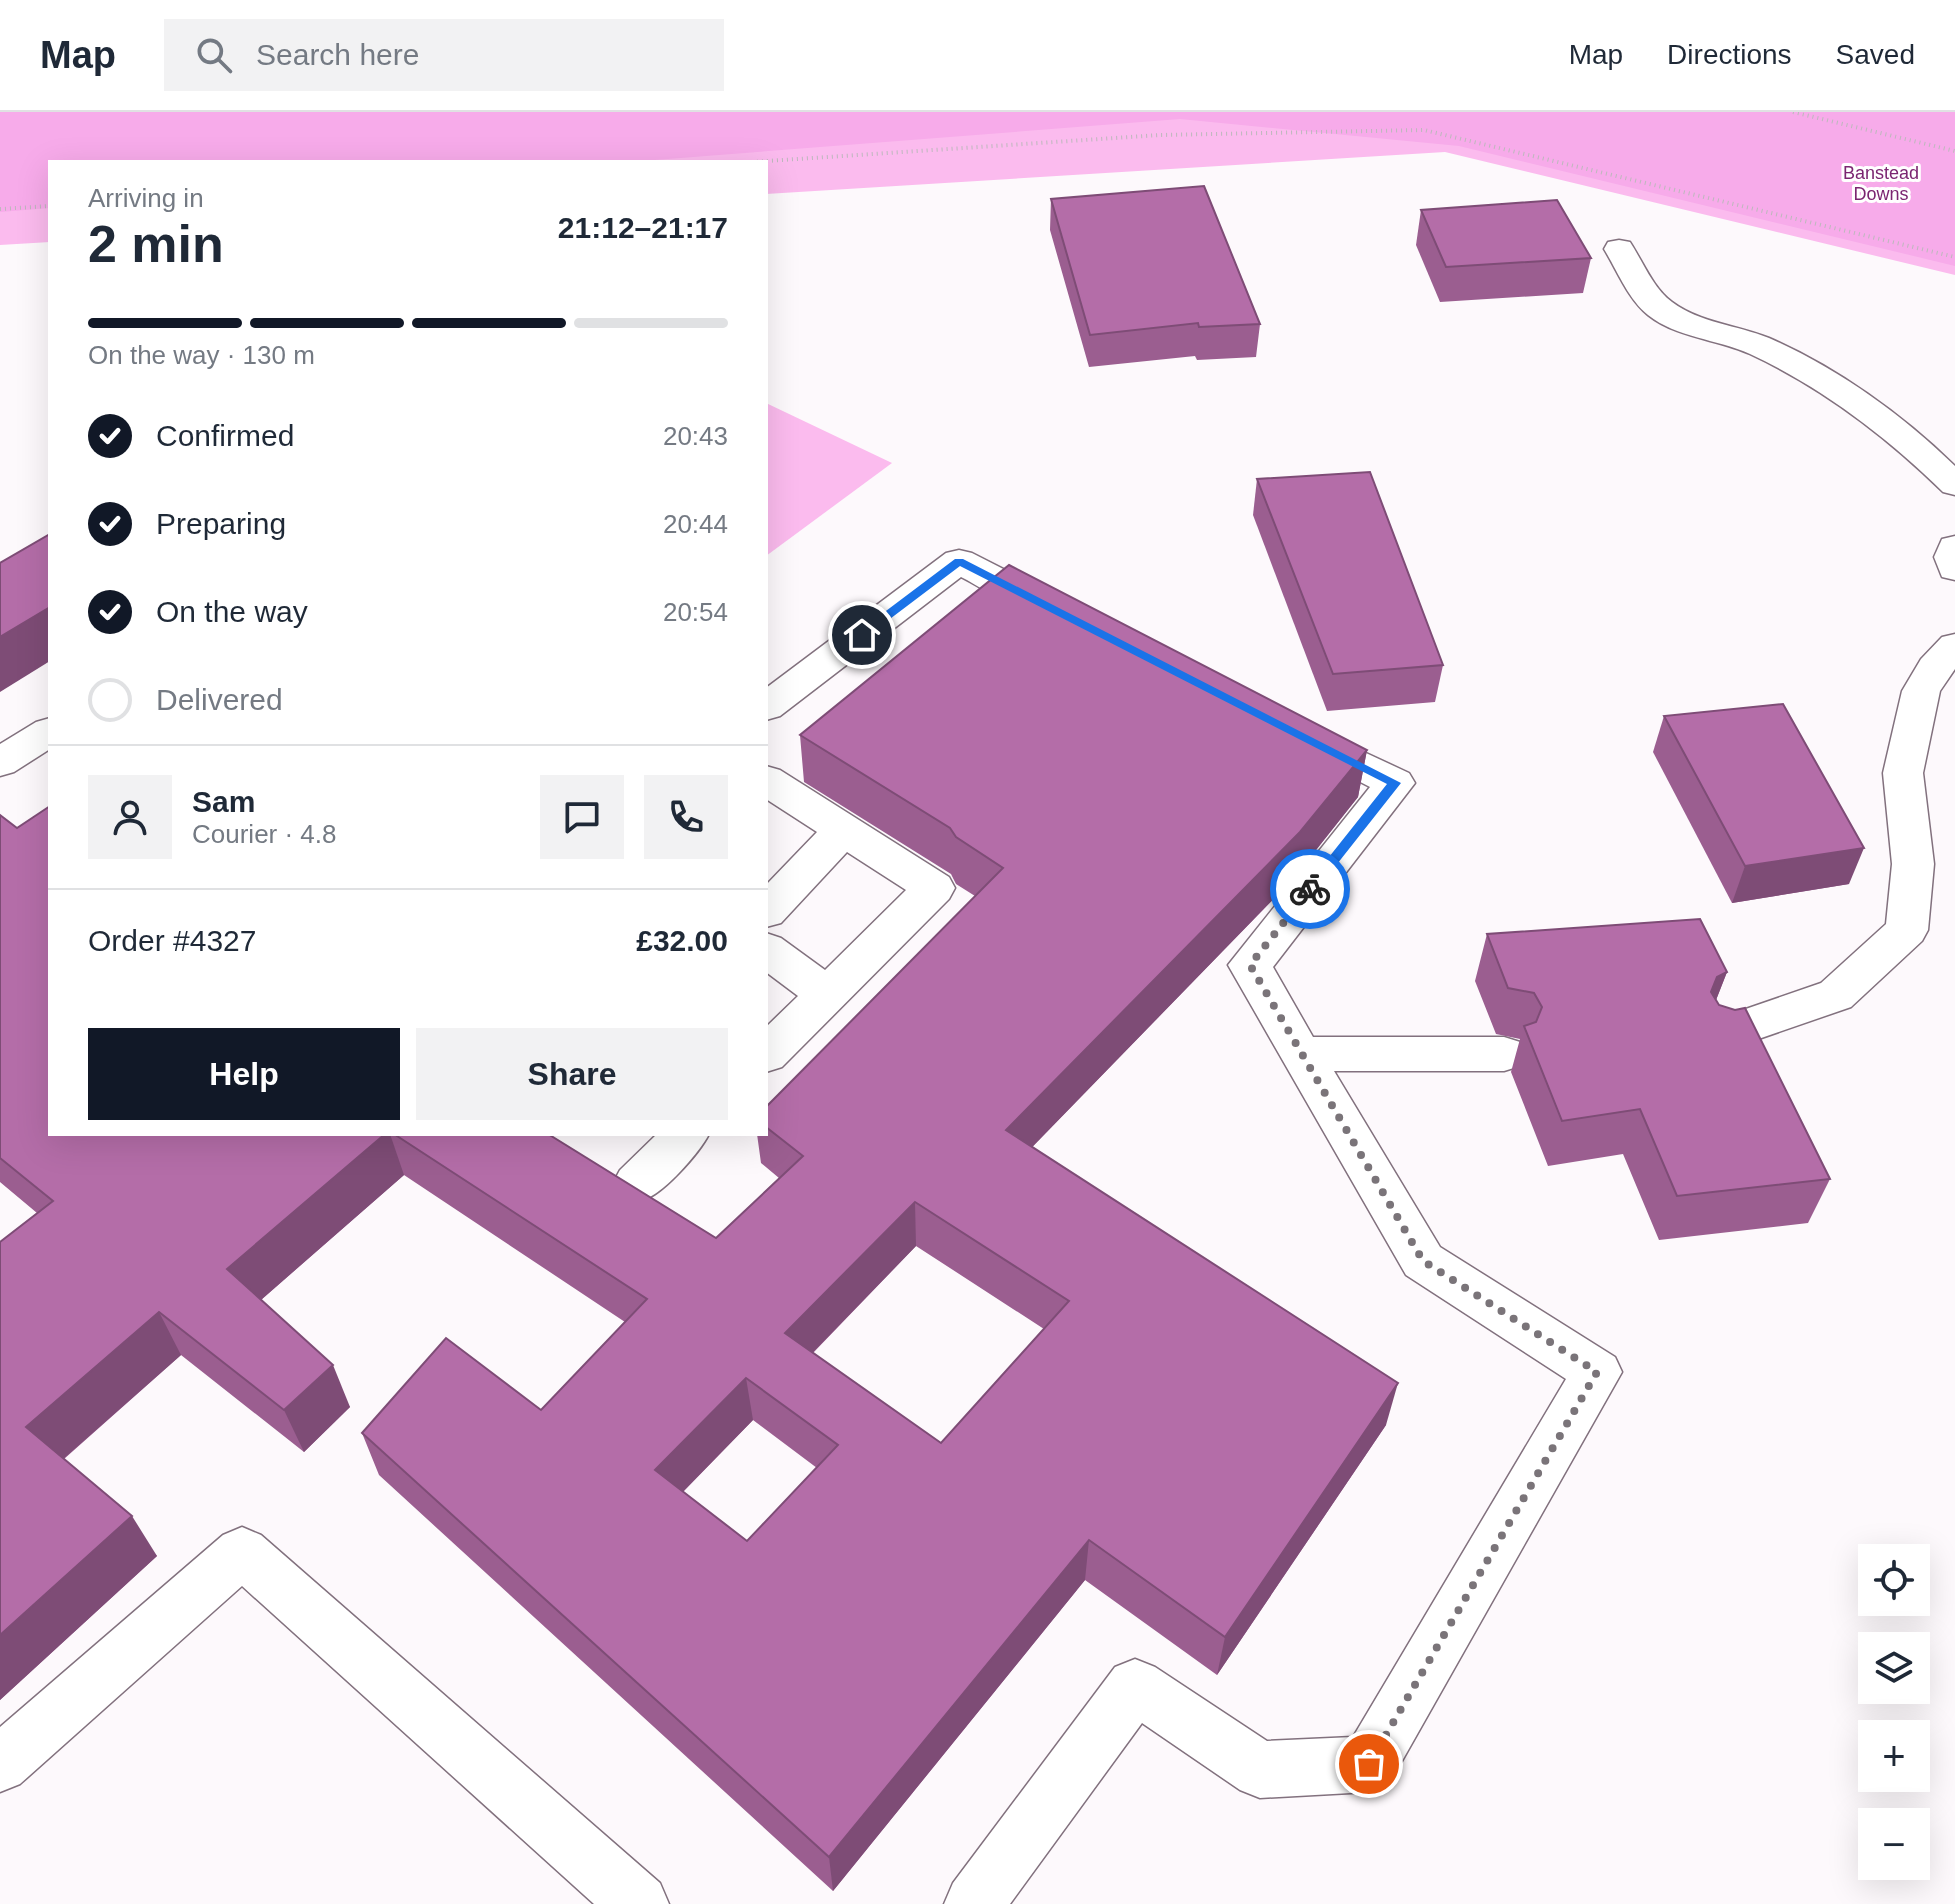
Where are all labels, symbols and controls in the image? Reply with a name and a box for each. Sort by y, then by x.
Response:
search box [164,19,724,91]
icon: search [192,33,236,77]
text: Map [40,34,116,76]
text: Search here [256,38,419,71]
text: Map [1569,39,1623,70]
text: Directions [1667,39,1792,70]
text: Saved [1836,39,1915,70]
park label: Banstead Downs [1843,163,1919,204]
text: Arriving in [88,183,204,213]
text: 21:12–21:17 [558,211,728,244]
text: 2 min [88,215,224,273]
text: On the way · 130 m [88,340,315,370]
icon: check [88,414,132,458]
text: Confirmed [156,419,294,452]
text: 20:43 [663,421,728,451]
icon: check [88,502,132,546]
text: Preparing [156,507,286,540]
text: 20:44 [663,509,728,539]
icon: check [88,590,132,634]
text: On the way [156,595,308,628]
text: 20:54 [663,597,728,627]
pin [828,601,896,669]
icon: home [840,613,884,657]
text: Delivered [156,683,283,716]
button: person [88,775,172,859]
button: chat [540,775,624,859]
button: phone [644,775,728,859]
text: Sam [192,785,255,818]
text: Courier · 4.8 [192,819,337,849]
courier [1270,849,1350,929]
icon: bike [1288,867,1332,911]
text: Order #4327 [88,924,256,957]
text: £32.00 [636,924,728,957]
button: Help [88,1028,400,1120]
button: Share [416,1028,728,1120]
map controls [1858,1544,1930,1880]
button: locate [1858,1544,1930,1616]
button: layers [1858,1632,1930,1704]
button: + [1858,1720,1930,1792]
pin [1335,1730,1403,1798]
icon: bag [1347,1742,1391,1786]
button: − [1858,1808,1930,1880]

